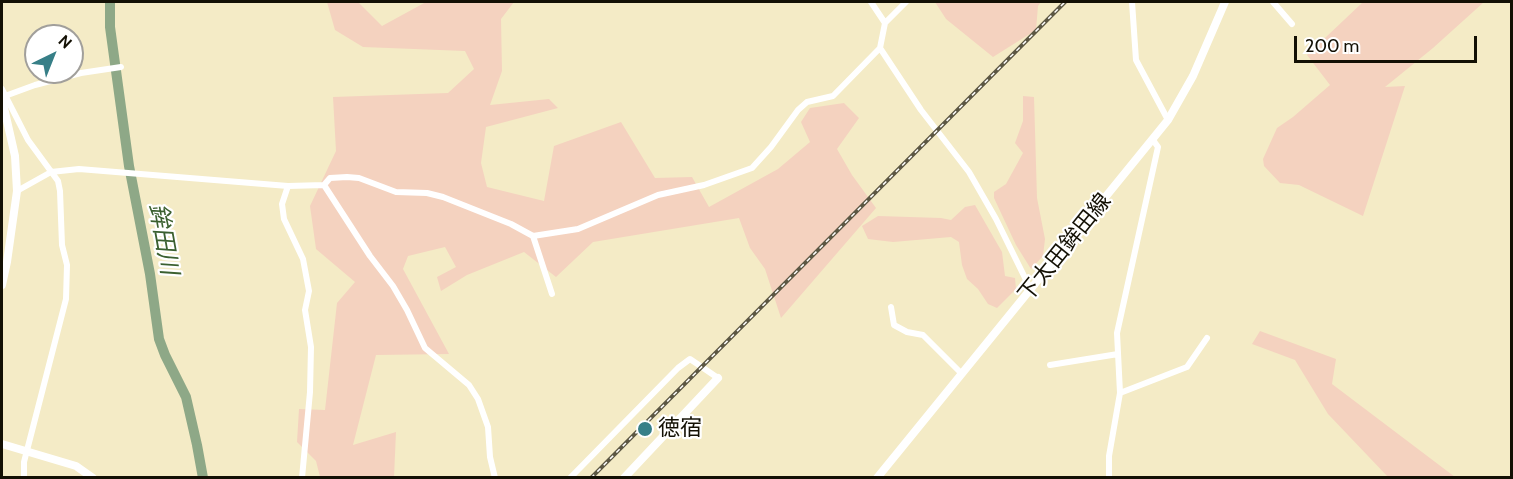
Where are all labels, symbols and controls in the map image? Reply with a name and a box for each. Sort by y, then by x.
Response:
north arrow [24,24,84,84]
scale bar [1297,24,1480,62]
text: N [55,31,76,53]
text: 200 m [1305,35,1359,57]
street label: 下太田鉾田線 [1013,188,1117,308]
water label: 鉾田川 [143,201,183,277]
place label: 徳宿 [658,416,702,442]
marker: 徳宿 [636,420,654,438]

